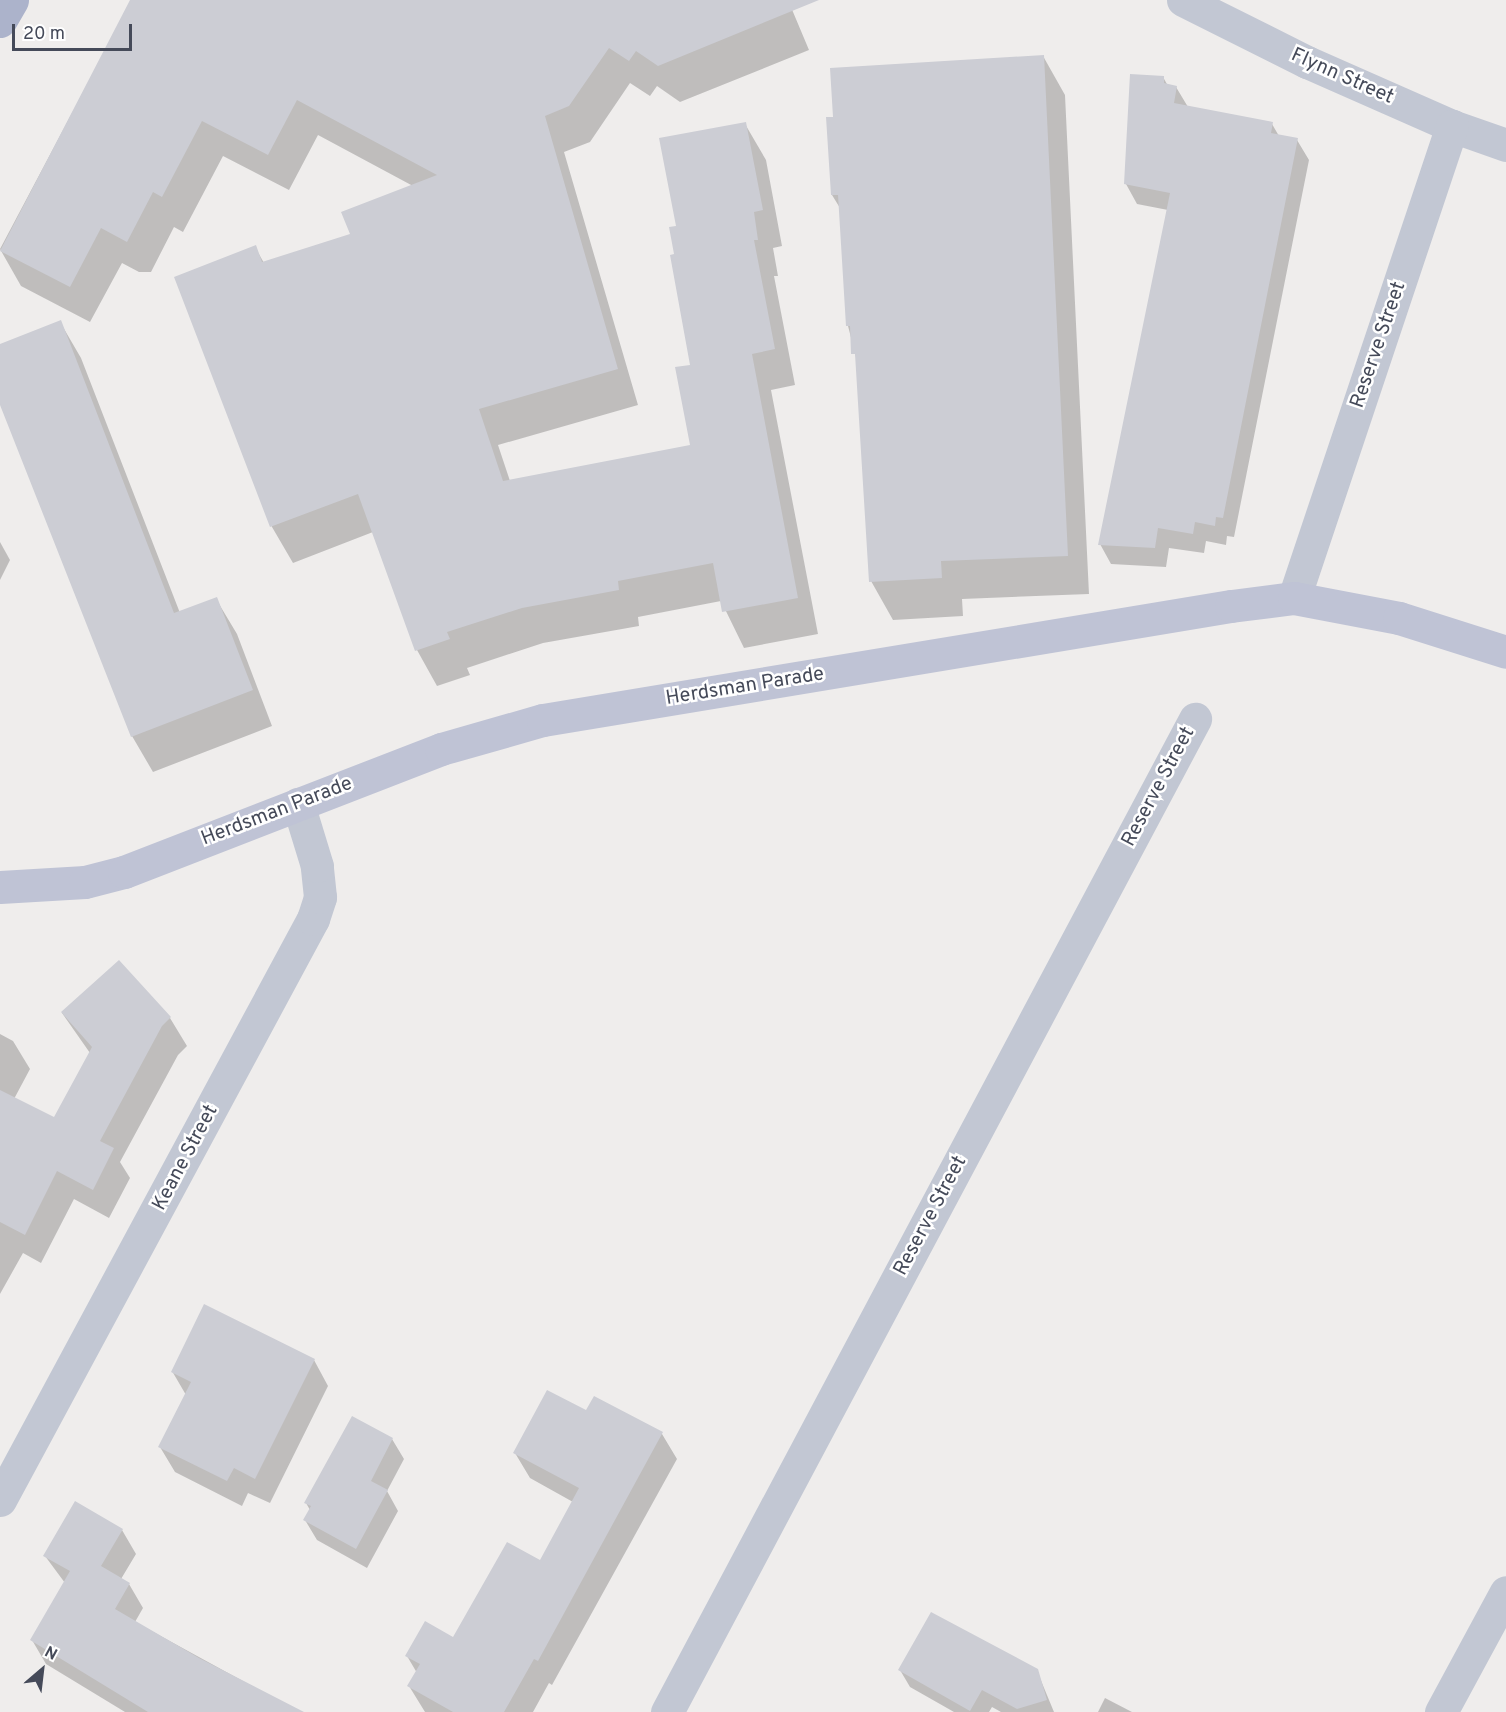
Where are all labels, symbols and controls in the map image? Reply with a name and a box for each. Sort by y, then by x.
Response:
scale bar [15,12,135,50]
text: 20 m [23,23,65,46]
street label: Flynn Street [1287,44,1397,110]
street label: Reserve Street [1346,279,1412,411]
street label: Herdsman Parade [664,663,826,711]
street label: Reserve Street [1117,723,1201,851]
street label: Herdsman Parade [198,772,356,852]
street label: Keane Street [148,1101,224,1215]
street label: Reserve Street [889,1152,973,1280]
north arrow [12,1640,72,1700]
text: N [41,1643,60,1666]

